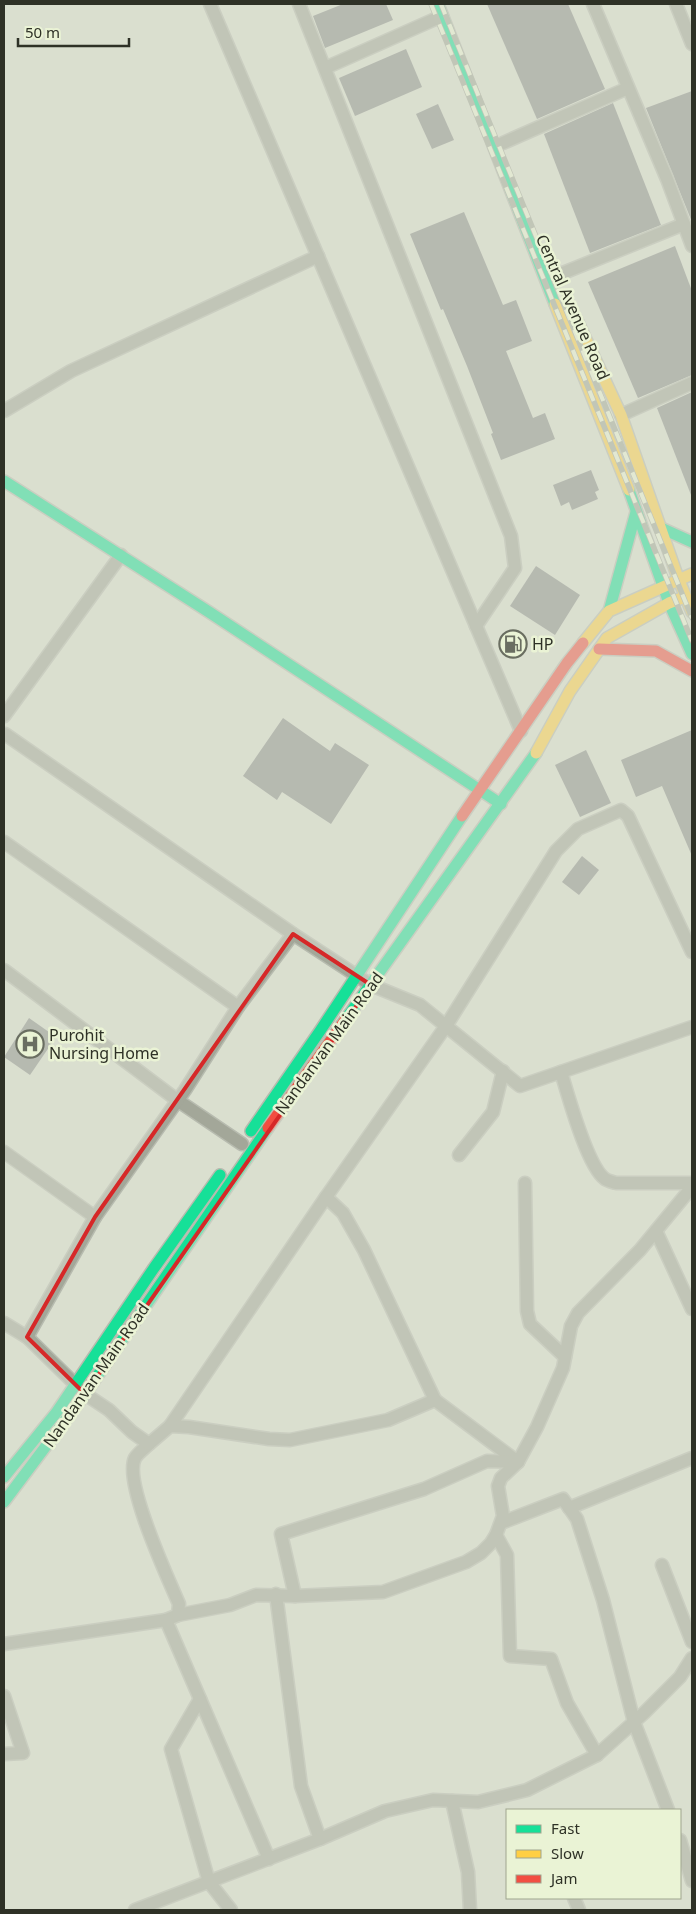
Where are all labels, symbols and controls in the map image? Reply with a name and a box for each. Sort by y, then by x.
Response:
scale bar [18,15,129,47]
text: 50 m [25,22,60,42]
street label: Central Avenue Road [531,231,615,383]
fuel station icon: HP [498,629,528,659]
place label: HP [532,633,554,655]
street label: Nandanvan Main Road [270,967,388,1119]
place label: Purohit Nursing Home [49,1024,159,1064]
hospital icon: Purohit Nursing Home [15,1029,45,1059]
street label: Nandanvan Main Road [38,1299,154,1451]
legend [506,1809,681,1899]
text: Fast [551,1818,580,1838]
text: Slow [551,1843,584,1863]
text: Jam [549,1868,578,1888]

